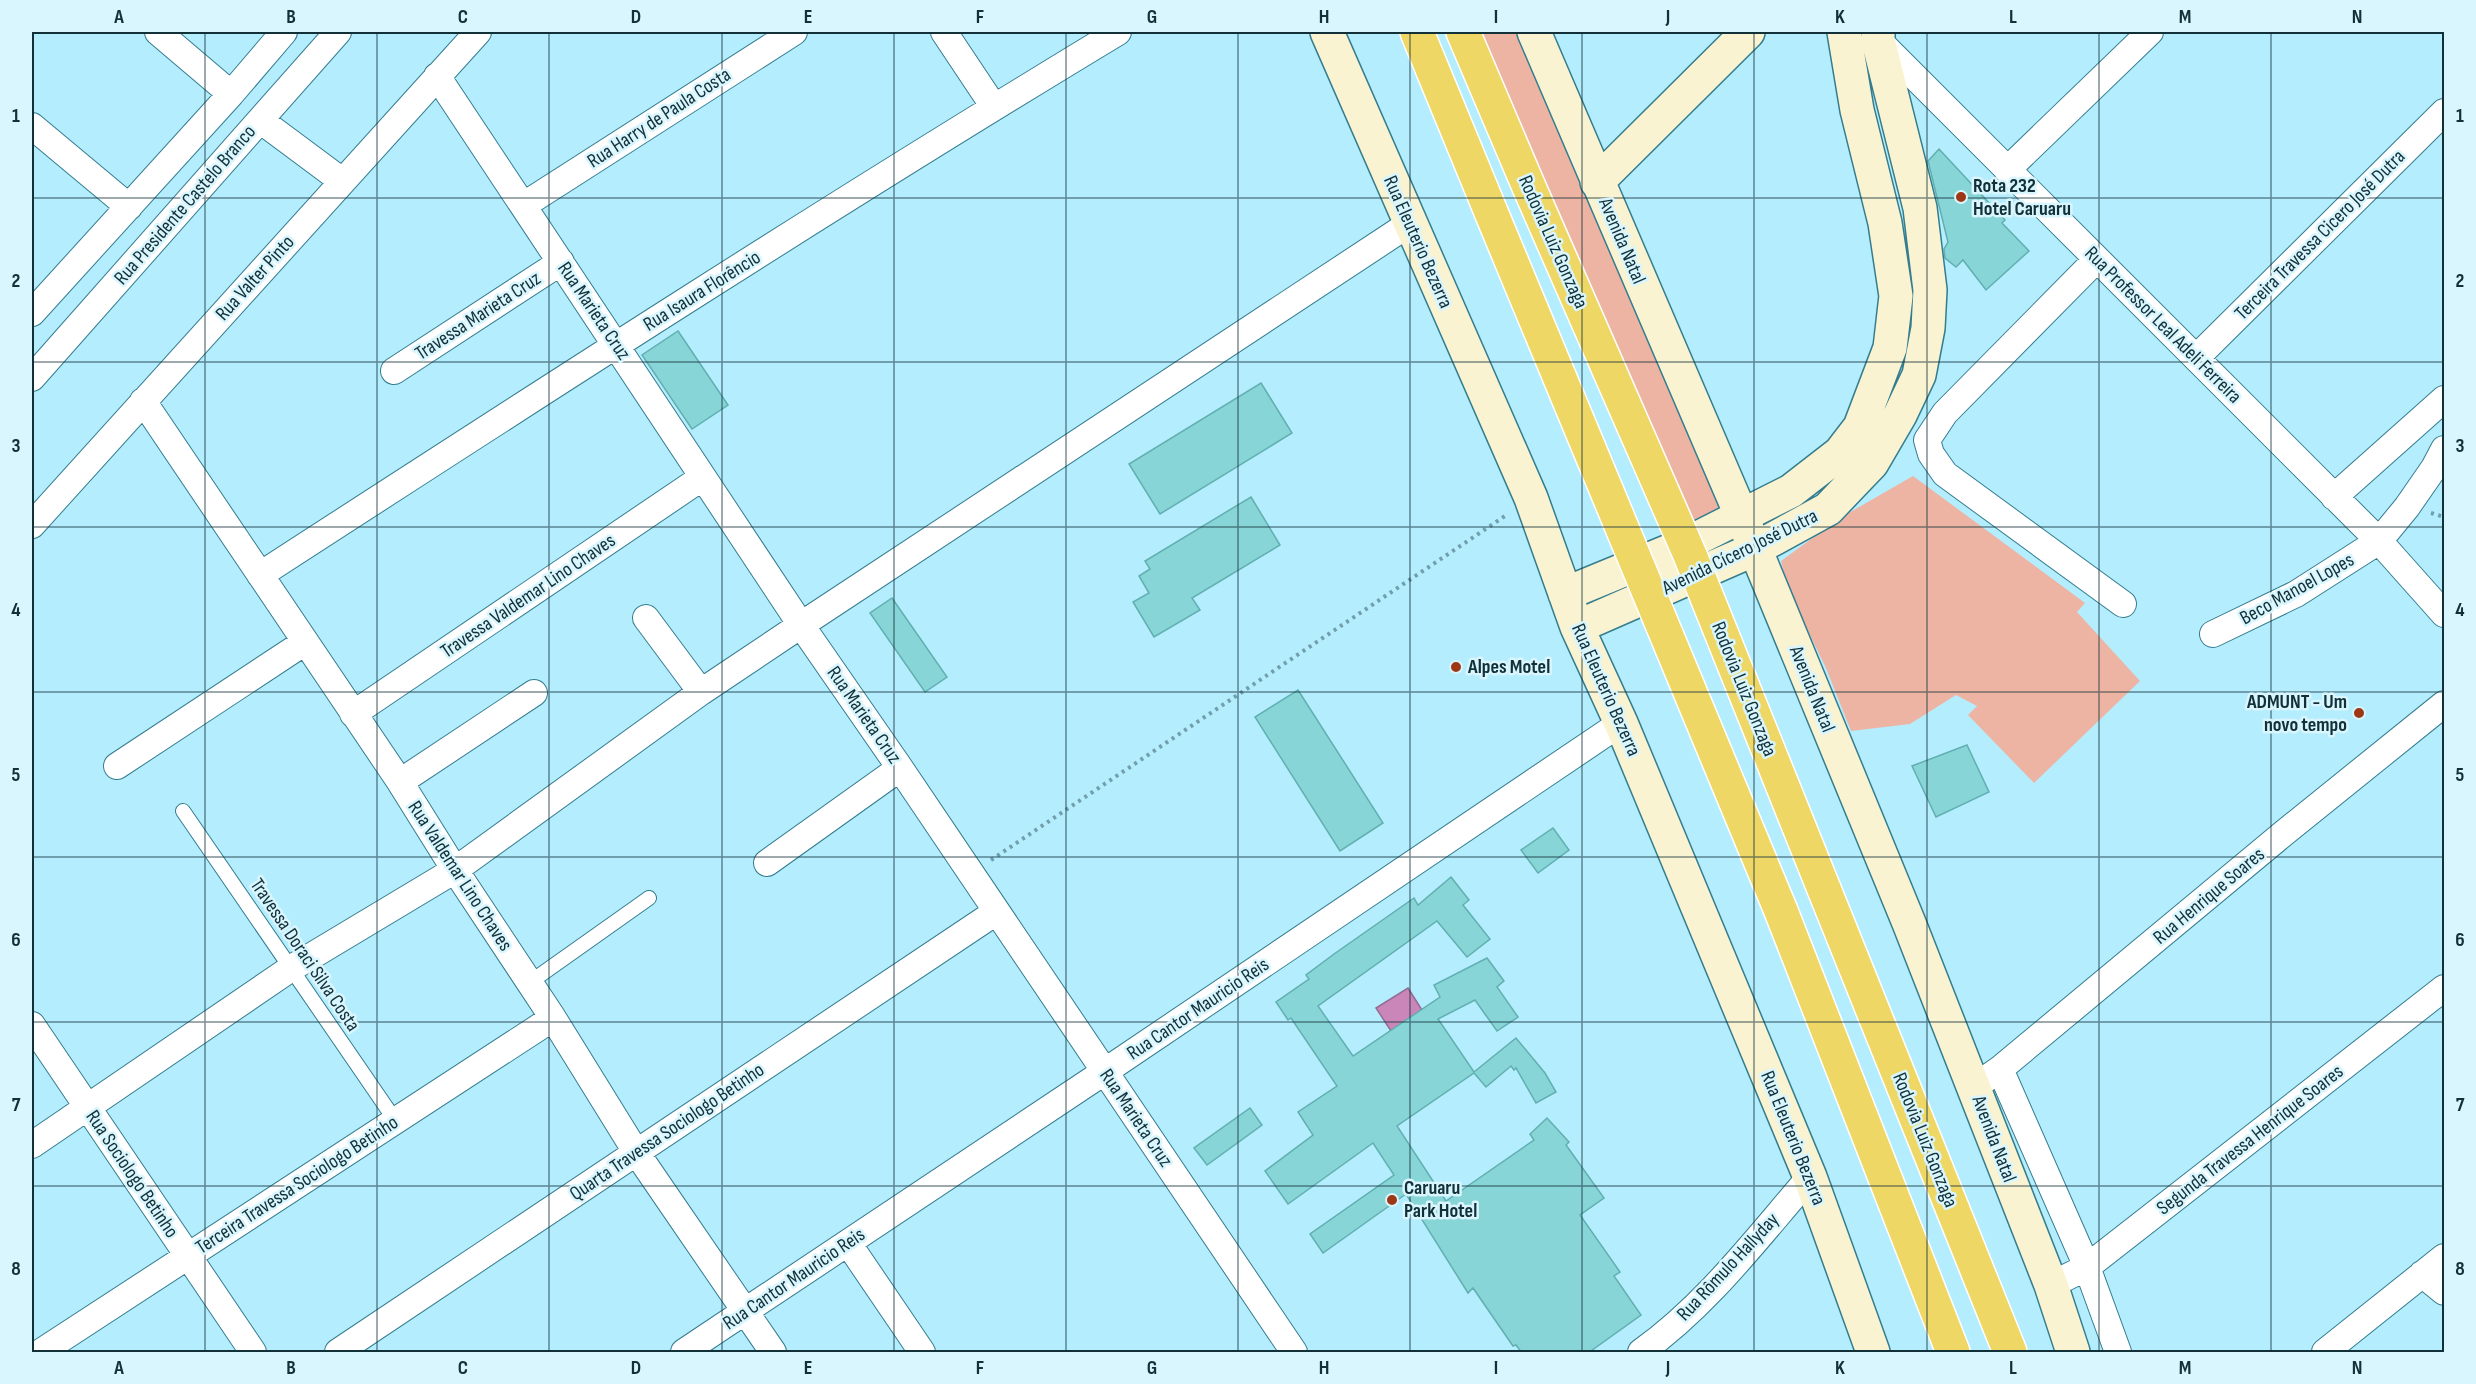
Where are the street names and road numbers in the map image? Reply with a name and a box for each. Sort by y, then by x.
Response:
street label: Rua Harry de Paula Costa [583,63,735,173]
street label: Rua Presidente Castelo Branco [109,120,261,290]
street label: Terceira Travessa Cicero José Dutra [2230,145,2410,325]
street label: Rua Eleuterio Bezerra [1378,172,1458,312]
street label: Rodovia Luiz Gonzaga [1513,172,1593,312]
street label: Avenida Natal [1593,194,1651,287]
street label: Rua Valter Pinto [211,230,299,326]
street label: Rua Professor Leal Adeli Ferreira [2079,241,2247,409]
street label: Rua Isaura Florêncio [639,245,765,337]
street label: Rua Marieta Cruz [552,257,636,365]
street label: Travessa Marieta Cruz [411,266,545,366]
street label: Avenida Cícero José Dutra [1657,504,1822,600]
street label: Travessa Valdemar Lino Chaves [436,529,620,663]
street label: Beco Manoel Lopes [2236,548,2358,630]
street label: Rodovia Luiz Gonzaga [1706,618,1782,760]
street label: Rua Eleuterio Bezerra [1566,620,1646,760]
street label: Avenida Natal [1783,641,1840,736]
street label: Rua Marieta Cruz [822,662,906,768]
street label: Rua Valdemar Lino Chaves [403,797,517,955]
street label: Rua Henrique Soares [2149,843,2269,949]
street label: Travessa Doraci Silva Costa [245,874,365,1036]
street label: Rua Cantor Mauricio Reis [1122,953,1274,1065]
street label: Quarta Travessa Sociologo Betinho [565,1058,769,1206]
street label: Segunda Travessa Henrique Soares [2152,1060,2348,1220]
street label: Rua Marieta Cruz [1094,1064,1178,1172]
street label: Rua Eleuterio Bezerra [1755,1067,1831,1209]
street label: Rodovia Luiz Gonzaga [1887,1069,1963,1211]
street label: Avenida Natal [1966,1091,2021,1186]
street label: Rua Sociologo Betinho [80,1106,184,1242]
street label: Terceira Travessa Sociologo Betinho [191,1110,403,1260]
street label: Rua Rômulo Hallyday [1672,1208,1784,1326]
street label: Rua Cantor Mauricio Reis [718,1223,870,1335]

